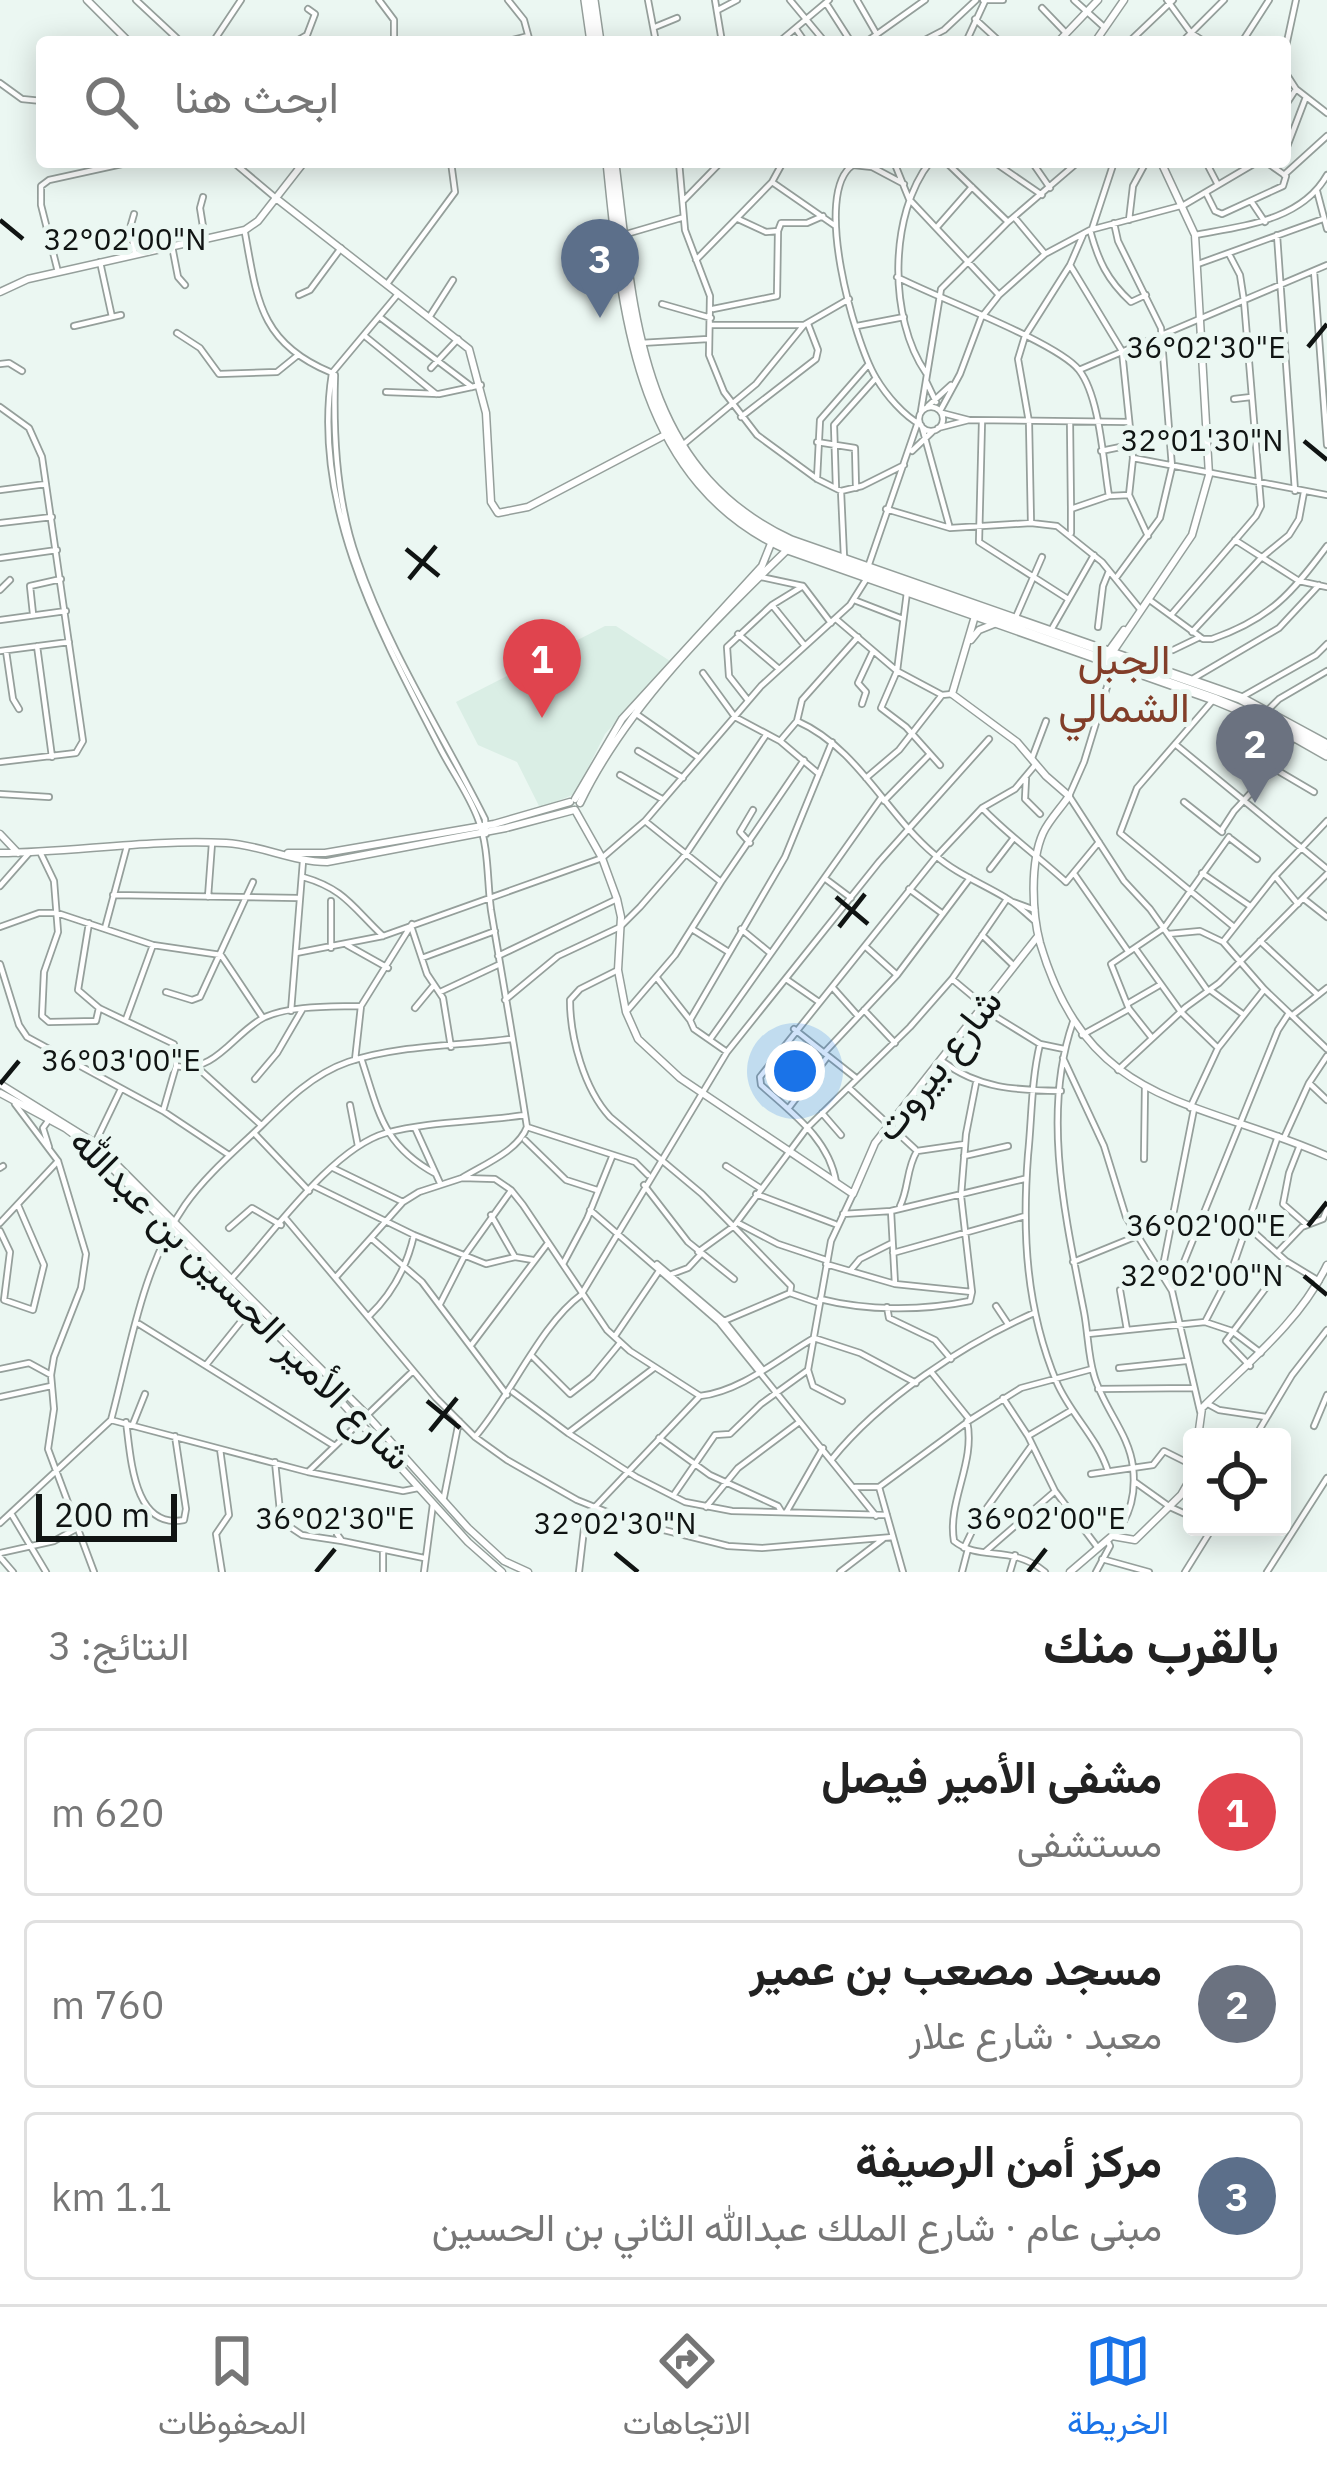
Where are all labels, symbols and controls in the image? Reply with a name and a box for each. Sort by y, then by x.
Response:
search box [36,36,1291,168]
text: ابحث هنا [174,67,339,125]
icon: search [78,69,144,135]
text: 32°02'00"N [43,219,207,258]
pin: 3 [561,219,639,318]
text: 36°02'30"E [1126,327,1286,366]
text: 32°01'30"N [1120,420,1284,459]
pin: 1 [503,619,581,718]
district label: الجبل الشمالي [1058,631,1190,742]
pin: 2 [1216,704,1294,803]
street label: شارع بيروت [861,977,1014,1152]
text: 36°03'00"E [41,1040,201,1079]
your location [765,1041,825,1101]
street label: شارع الأمير الحسين بن عبدالله [58,1116,424,1482]
text: 36°02'00"E [1126,1205,1286,1244]
text: 32°02'00"N [1120,1255,1284,1294]
map controls [1183,1428,1291,1536]
button: locate [1183,1428,1291,1536]
scale bar [36,1488,177,1541]
text: 200 m [54,1493,150,1536]
text: 36°02'30"E [255,1498,415,1537]
text: 36°02'00"E [966,1498,1126,1537]
text: 32°02'30"N [533,1503,697,1542]
text: بالقرب منك [1043,1611,1279,1677]
text: النتائج: 3 [48,1620,189,1671]
text: مشفى الأمير فيصل [821,1747,1162,1805]
text: 620 m [51,1787,164,1838]
text: 1 [1225,1787,1249,1838]
text: مستشفى [1017,1817,1162,1868]
text: مسجد مصعب بن عمير [749,1939,1162,1997]
text: 760 m [51,1979,164,2030]
text: 2 [1225,1979,1249,2030]
text: معبد · شارع علار [909,2009,1162,2060]
text: مركز أمن الرصيفة [855,2131,1162,2189]
text: 1.1 km [51,2171,172,2222]
text: 3 [1225,2171,1249,2222]
text: مبنى عام · شارع الملك عبدالله الثاني بن الحسين [432,2201,1162,2252]
tab: المحفوظات [158,2328,307,2452]
tab: الاتجاهات [623,2328,751,2452]
tab: الخريطة [1067,2328,1169,2452]

